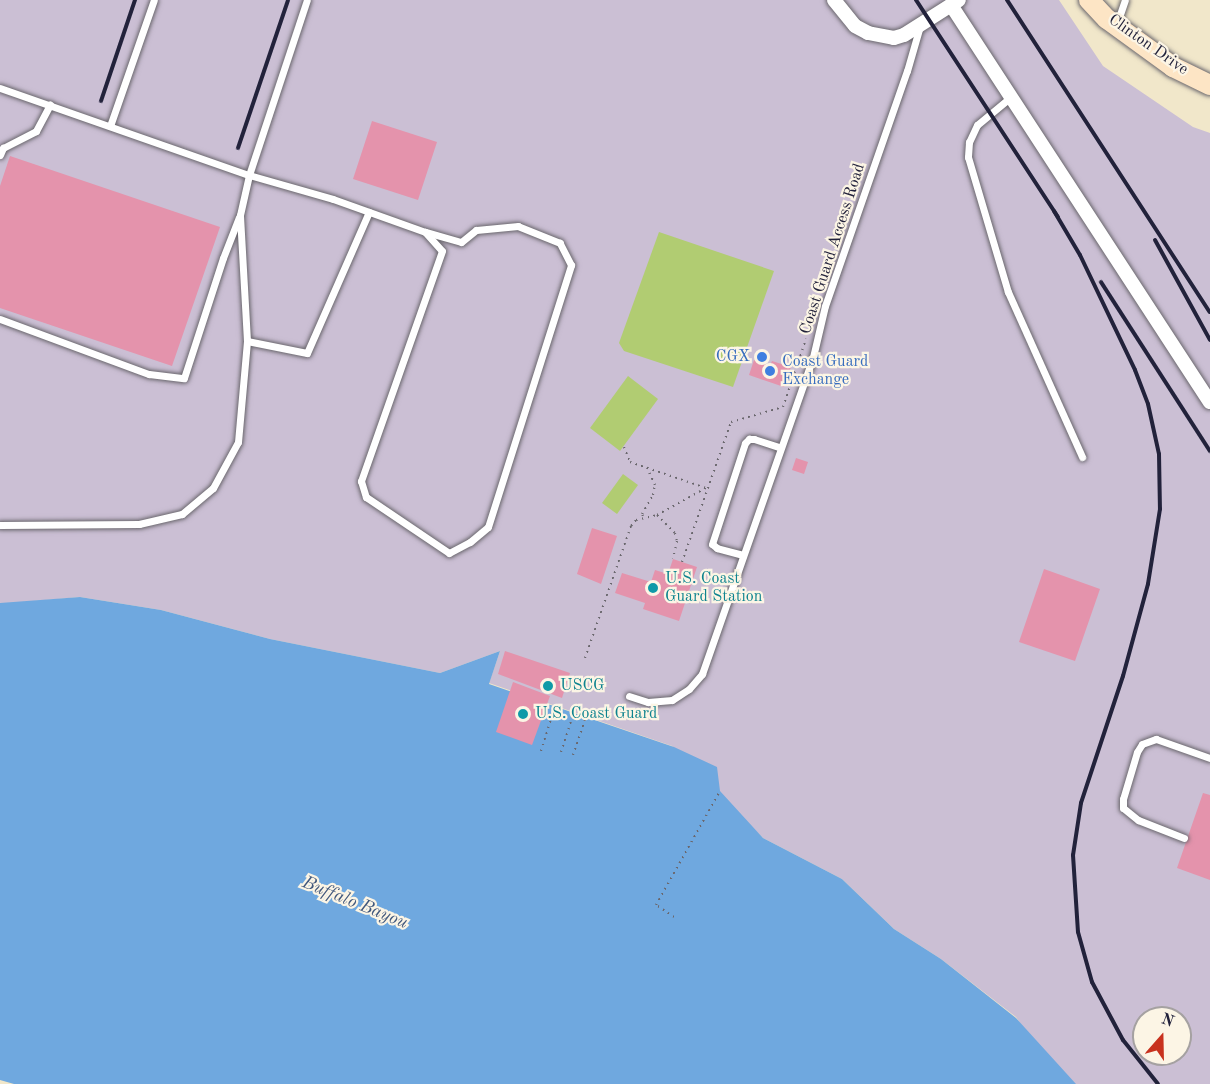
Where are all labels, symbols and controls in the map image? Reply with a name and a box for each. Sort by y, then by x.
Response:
street label: Clinton Drive [1104,10,1192,80]
street label: Coast Guard Access Road [796,161,870,337]
place label: CGX [716,347,750,367]
marker: CGX [755,350,769,364]
place label: Coast Guard Exchange [782,352,868,390]
marker: Coast Guard Exchange [763,364,777,378]
place label: U.S. Coast Guard Station [665,569,762,607]
marker: U.S. Coast Guard Station [646,581,660,595]
place label: USCG [560,676,605,696]
marker: USCG [541,679,555,693]
place label: U.S. Coast Guard [535,704,657,724]
marker: U.S. Coast Guard [516,707,530,721]
water label: Buffalo Bayou [299,872,411,934]
north arrow [1132,1006,1192,1066]
text: N [1159,1011,1176,1031]

